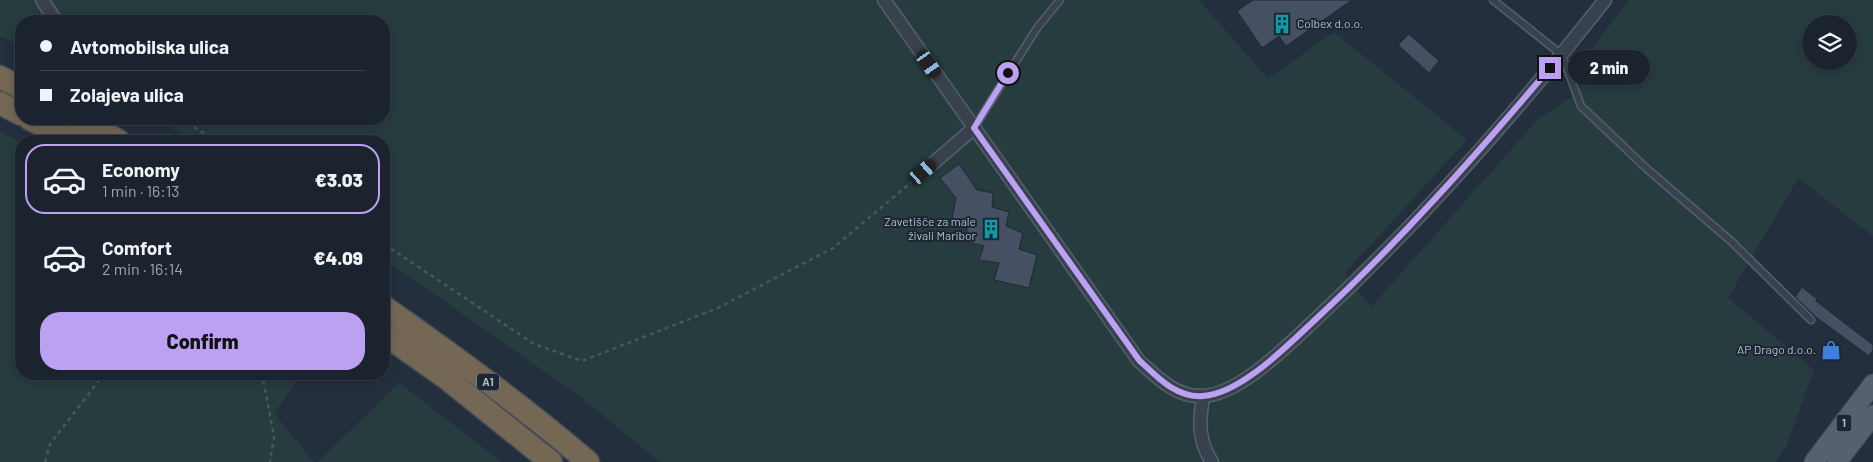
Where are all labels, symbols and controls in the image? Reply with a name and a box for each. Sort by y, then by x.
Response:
building icon: Colbex d.o.o. [1271,13,1293,35]
map controls [1802,15,1857,70]
button: layers [1802,15,1857,70]
place label: Colbex d.o.o. [1297,16,1363,30]
text: Avtomobilska ulica [70,35,229,58]
car [914,47,943,81]
callout: 2 min [1568,50,1650,86]
route end [1539,57,1561,79]
text: 2 min [1590,58,1628,77]
route start [997,62,1019,84]
text: Zolajeva ulica [70,83,184,106]
car [906,156,939,188]
icon: car [42,157,87,202]
text: Economy [102,158,180,181]
text: €3.03 [315,168,363,191]
text: 1 min · 16:13 [102,181,180,200]
place label: Zavetišče za male živali Maribor [884,214,977,242]
building icon: Zavetišče za male živali Maribor [980,218,1002,240]
icon: car [42,235,87,280]
text: Comfort [102,236,172,259]
text: €4.09 [313,246,363,269]
text: 2 min · 16:14 [102,259,183,278]
button: Confirm [40,312,365,370]
shop icon: AP Drago d.o.o. [1820,339,1842,361]
place label: AP Drago d.o.o. [1737,342,1816,356]
road number: A1 [477,374,499,391]
road number: 1 [1836,414,1852,432]

